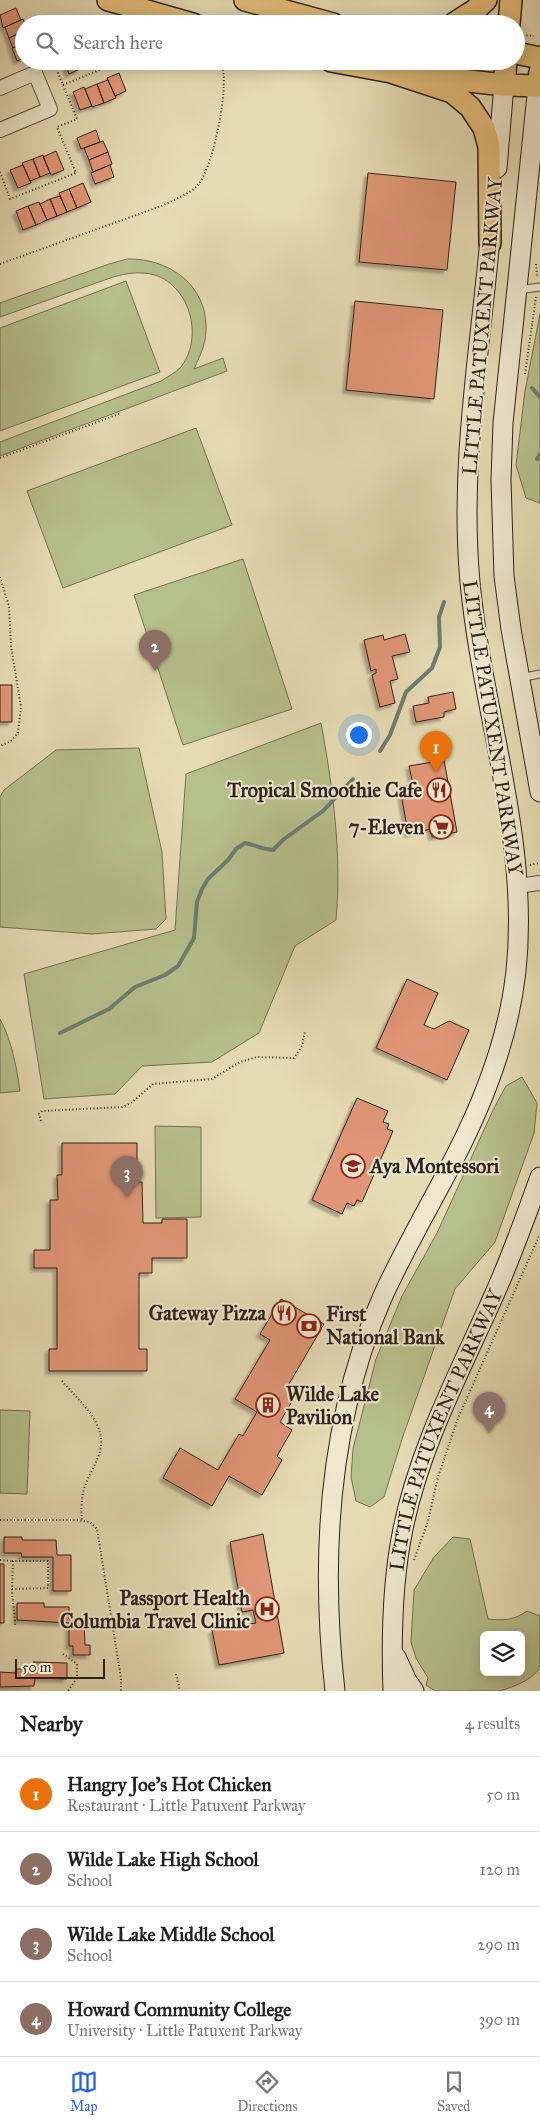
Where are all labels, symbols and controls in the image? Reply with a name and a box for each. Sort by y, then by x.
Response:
search box [15,15,525,70]
icon: search [33,29,61,57]
text: Search here [73,31,163,54]
street label: LITTLE PATUXENT PARKWAY [457,175,507,476]
street label: LITTLE PATUXENT PARKWAY [458,579,528,879]
pin: 2 [139,630,171,671]
your location [346,722,372,748]
pin: 1 [420,731,452,772]
restaurant icon: Tropical Smoothie Cafe [426,777,452,803]
place label: Tropical Smoothie Cafe [226,778,423,803]
supermarket icon: 7-Eleven [428,814,454,840]
place label: 7-Eleven [349,815,424,839]
school or university icon: Aya Montessori [340,1153,366,1179]
place label: Aya Montessori [368,1154,500,1179]
pin: 3 [111,1156,143,1197]
street label: LITTLE PATUXENT PARKWAY [384,1284,508,1572]
restaurant icon: Gateway Pizza [271,1300,297,1326]
place label: Gateway Pizza [149,1301,267,1326]
place label: First National Bank [326,1302,445,1349]
bank icon: First National Bank [296,1313,322,1339]
place label: Wilde Lake Pavilion [286,1382,380,1429]
building icon: Wilde Lake Pavilion [255,1392,281,1418]
pin: 4 [473,1392,505,1433]
place label: Passport Health Columbia Travel Clinic [60,1586,251,1633]
hospital icon: Passport Health Columbia Travel Clinic [254,1596,280,1622]
map controls [480,1631,525,1676]
button: layers [480,1631,525,1676]
scale bar [15,1656,105,1679]
text: 50 m [22,1659,51,1676]
text: Nearby [20,1711,83,1737]
text: 4 results [465,1714,520,1733]
text: Hangry Joe's Hot Chicken [67,1773,272,1796]
text: 1 [33,1785,39,1804]
text: 50 m [486,1785,520,1804]
text: Restaurant · Little Patuxent Parkway [67,1796,305,1815]
text: Wilde Lake High School [67,1848,259,1871]
text: 2 [32,1860,40,1879]
text: 120 m [480,1860,520,1879]
text: School [67,1871,112,1890]
text: Wilde Lake Middle School [67,1923,274,1946]
text: 3 [33,1935,39,1954]
text: 290 m [477,1935,520,1954]
text: School [67,1946,112,1965]
text: Howard Community College [67,1998,291,2021]
text: 4 [32,2010,40,2029]
text: 390 m [479,2010,520,2029]
text: University · Little Patuxent Parkway [67,2021,302,2040]
tab: Map [70,2068,98,2115]
tab: Directions [237,2068,298,2115]
tab: Saved [437,2068,470,2115]

